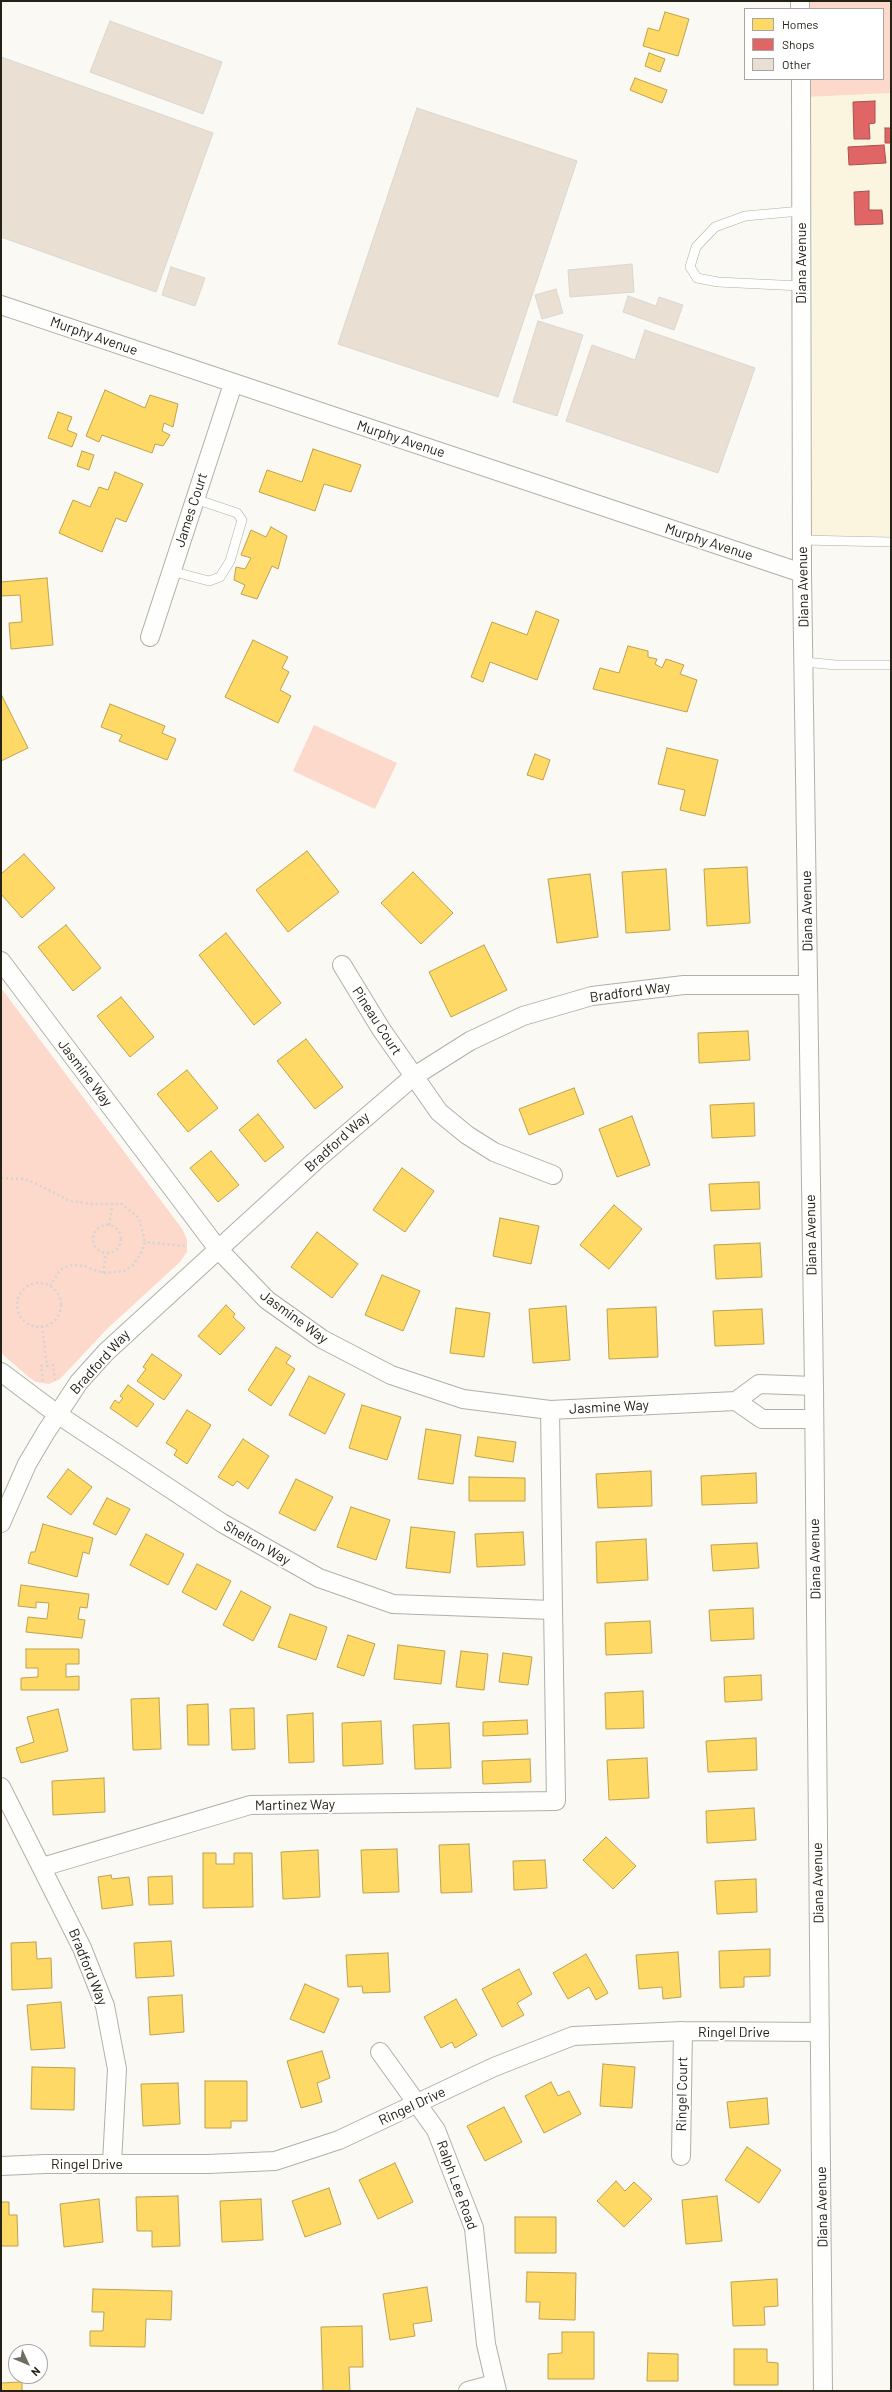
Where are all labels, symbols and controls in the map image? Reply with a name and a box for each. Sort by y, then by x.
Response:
legend [744,8,884,80]
text: Homes [782,17,818,31]
text: Shops [782,37,814,51]
text: Other [782,57,811,71]
street label: Diana Avenue [793,222,809,304]
street label: Murphy Avenue [48,313,140,359]
street label: Murphy Avenue [355,417,447,461]
street label: James Court [171,471,211,549]
street label: Murphy Avenue [663,520,755,564]
street label: Diana Avenue [794,546,812,628]
street label: Diana Avenue [798,870,816,952]
street label: Bradford Way [589,978,671,1006]
street label: Pineau Court [349,984,405,1058]
street label: Jasmine Way [54,1036,116,1110]
street label: Bradford Way [301,1109,373,1175]
street label: Diana Avenue [802,1194,820,1276]
street label: Jasmine Way [257,1287,331,1347]
street label: Bradford Way [67,1326,133,1398]
street label: Jasmine Way [569,1397,649,1417]
street label: Shelton Way [221,1517,293,1569]
street label: Diana Avenue [806,1518,824,1600]
street label: Martinez Way [255,1796,335,1814]
street label: Diana Avenue [809,1842,827,1924]
street label: Bradford Way [65,1926,111,2008]
street label: Ringel Drive [698,2024,770,2040]
street label: Ringel Court [673,2057,691,2131]
street label: Ringel Drive [376,2083,448,2129]
street label: Ralph Lee Road [433,2138,481,2232]
street label: Ringel Drive [51,2156,123,2172]
street label: Diana Avenue [813,2166,831,2248]
north arrow [8,2344,48,2384]
text: N [29,2365,43,2379]

